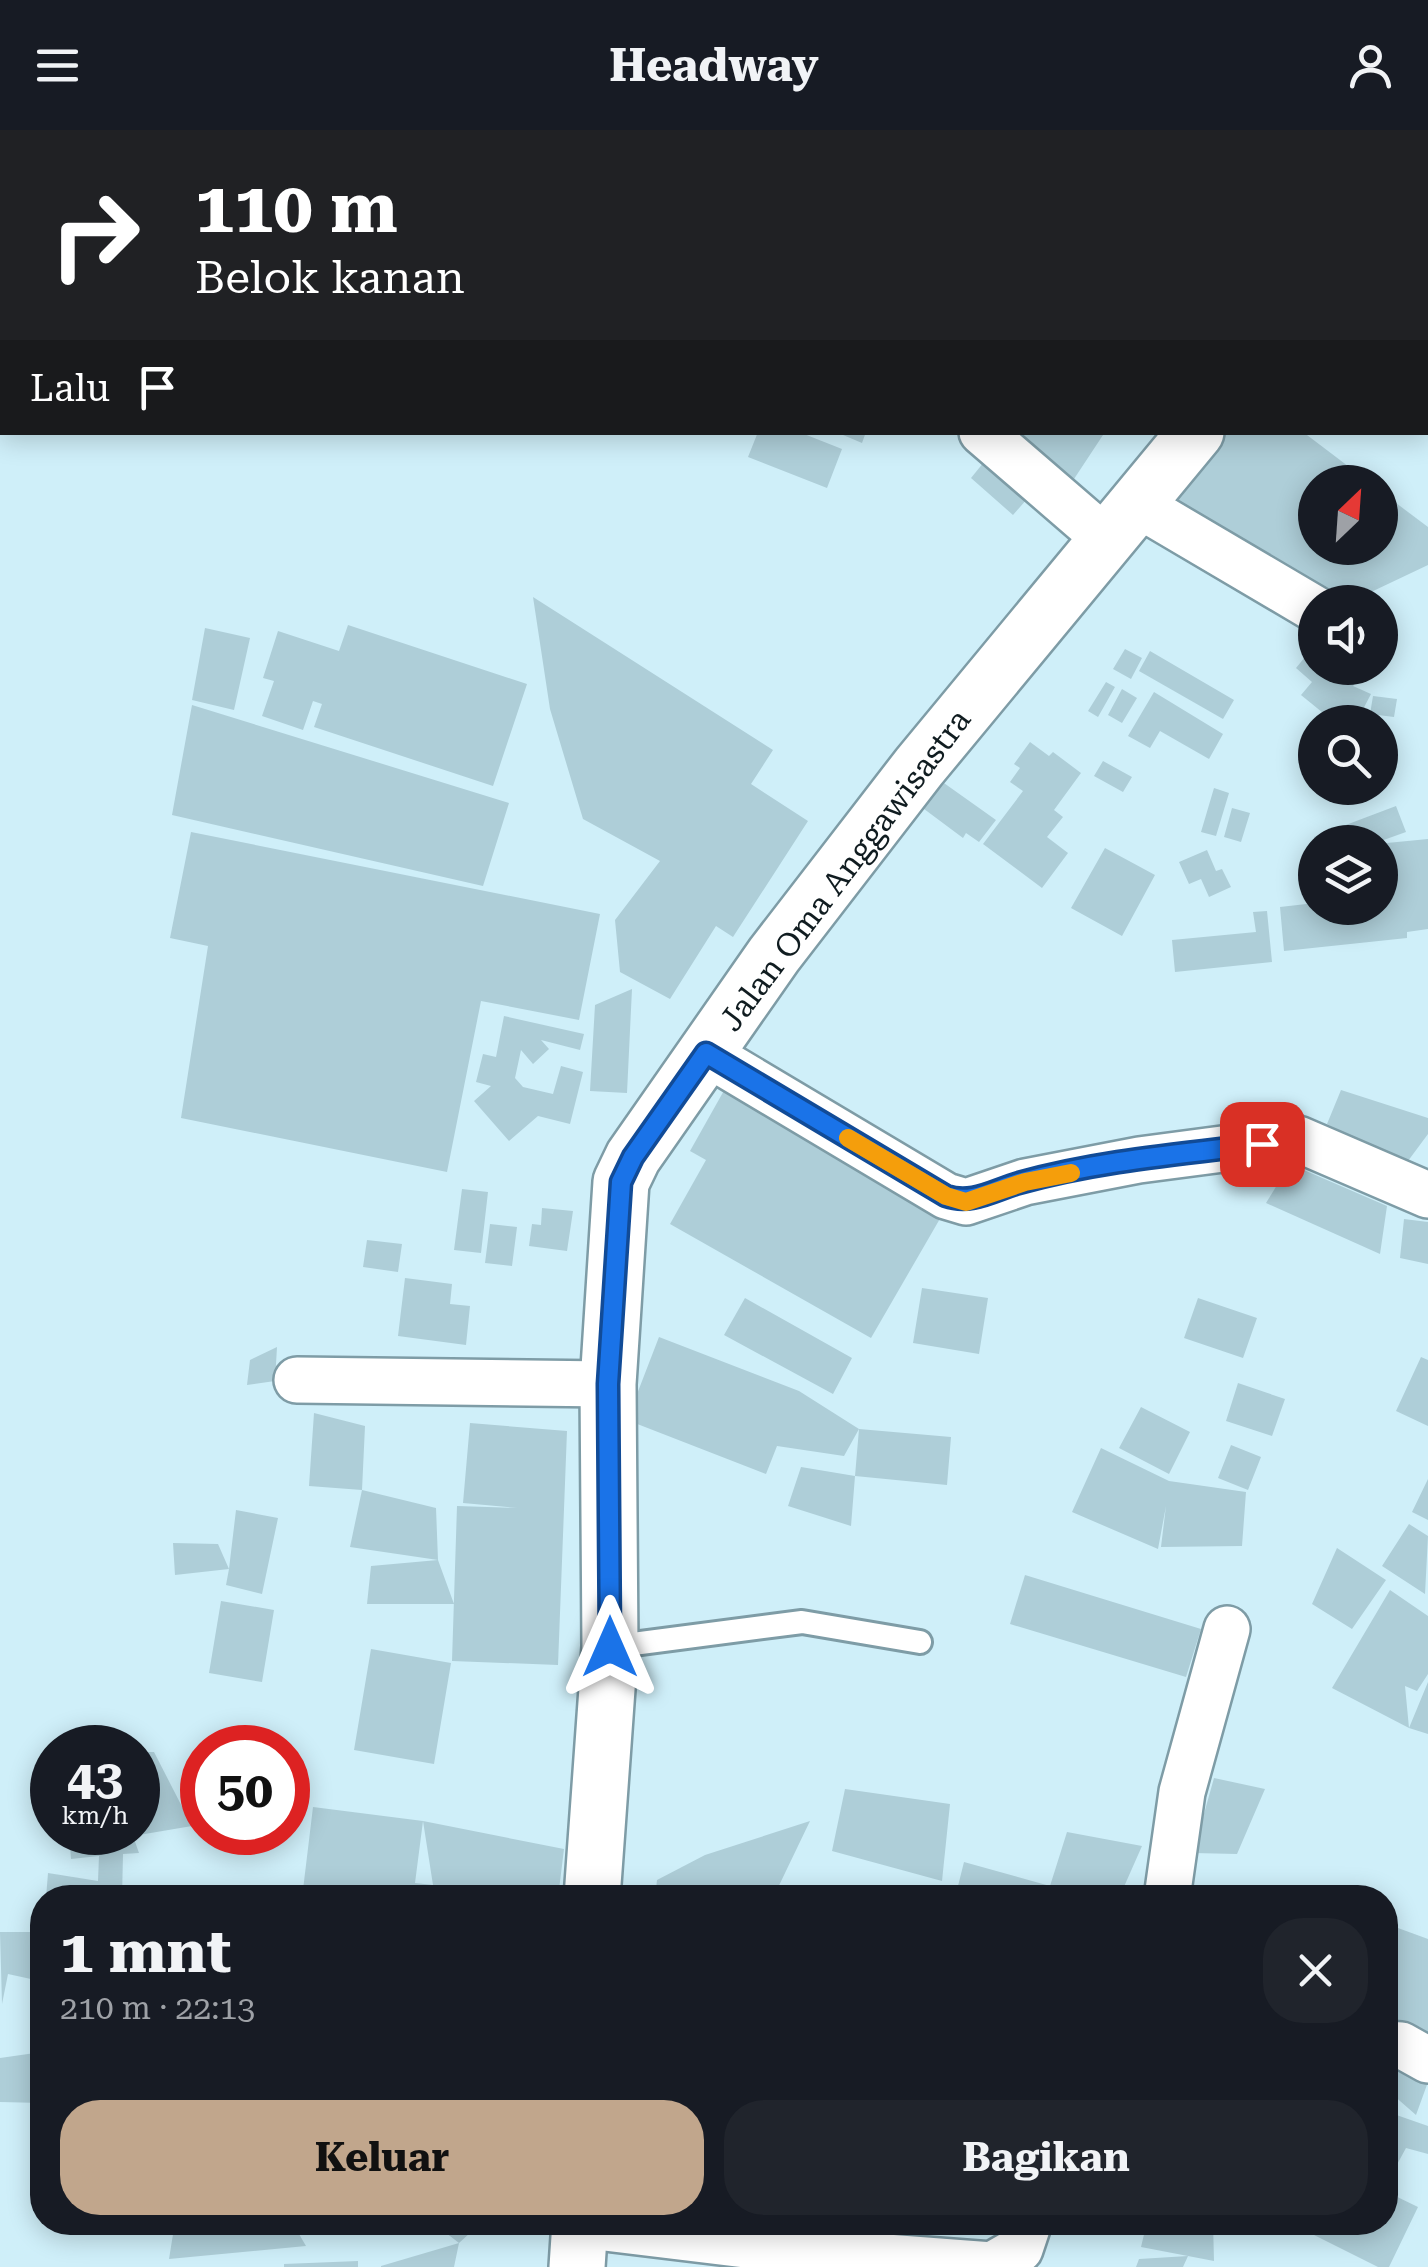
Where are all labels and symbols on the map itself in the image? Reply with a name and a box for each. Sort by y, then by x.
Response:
north arrow [1298,465,1398,565]
street label: Jalan Oma Anggawisastra [712,702,978,1038]
pin [1220,1102,1305,1187]
position arrow [558,1595,662,1699]
speed limit sign: 50 [180,1725,310,1855]

